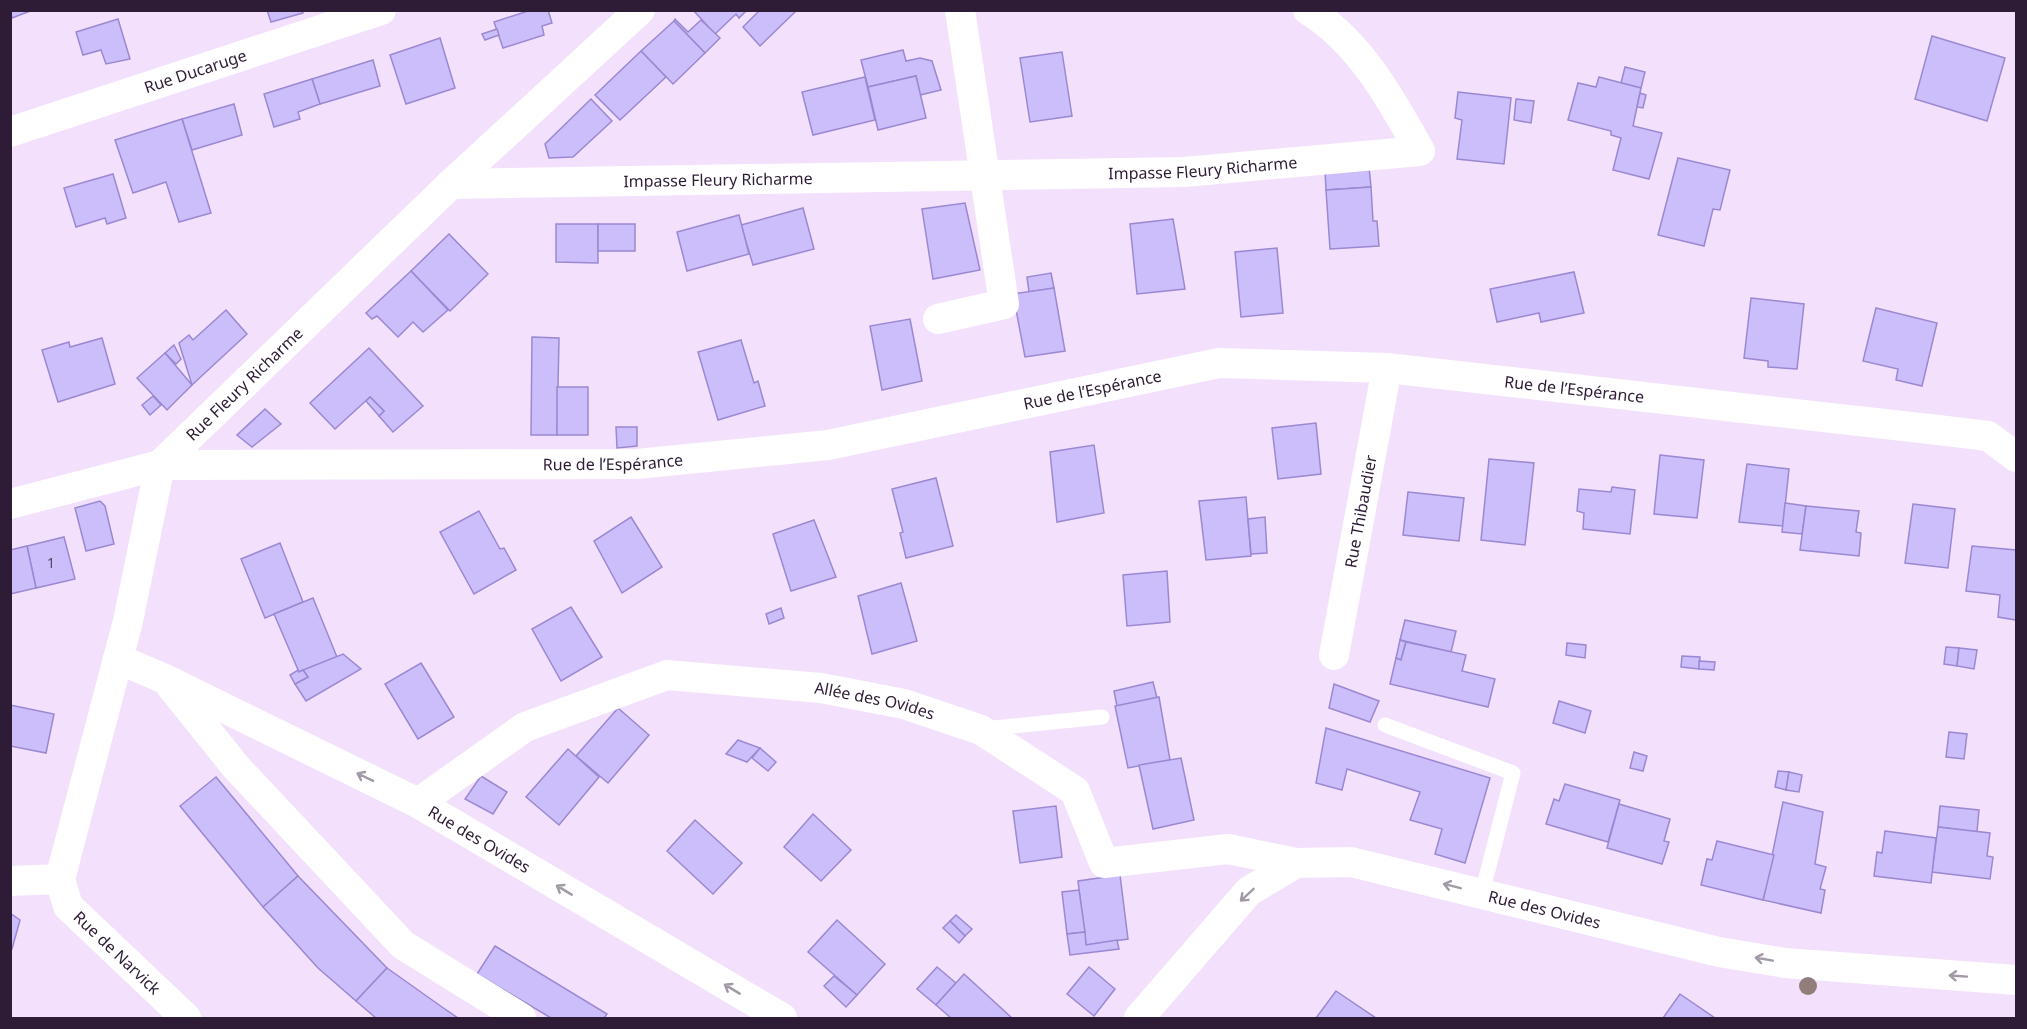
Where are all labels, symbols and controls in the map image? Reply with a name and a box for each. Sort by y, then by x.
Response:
street label: Rue Ducaruge [141,44,249,98]
street label: Impasse Fleury Richarme [1108,151,1298,184]
street label: Impasse Fleury Richarme [623,167,813,192]
street label: Rue Fleury Richarme [181,322,307,445]
street label: Rue de l’Espérance [1021,364,1163,415]
street label: Rue de l’Espérance [1503,370,1645,408]
street label: Rue de l’Espérance [543,448,684,475]
street label: Rue Thibaudier [1339,453,1382,570]
house number: 1 [47,553,55,572]
street label: Allée des Ovides [814,676,938,725]
one-way arrow [357,771,375,783]
street label: Rue des Ovides [424,800,534,878]
one-way arrow [1442,879,1461,891]
one-way arrow [556,883,573,895]
street label: Rue des Ovides [1486,885,1603,934]
one-way arrow [1240,888,1255,902]
street label: Rue de Narvick [69,906,166,1000]
one-way arrow [1755,954,1774,965]
one-way arrow [1949,970,1969,981]
one-way arrow [724,983,741,995]

